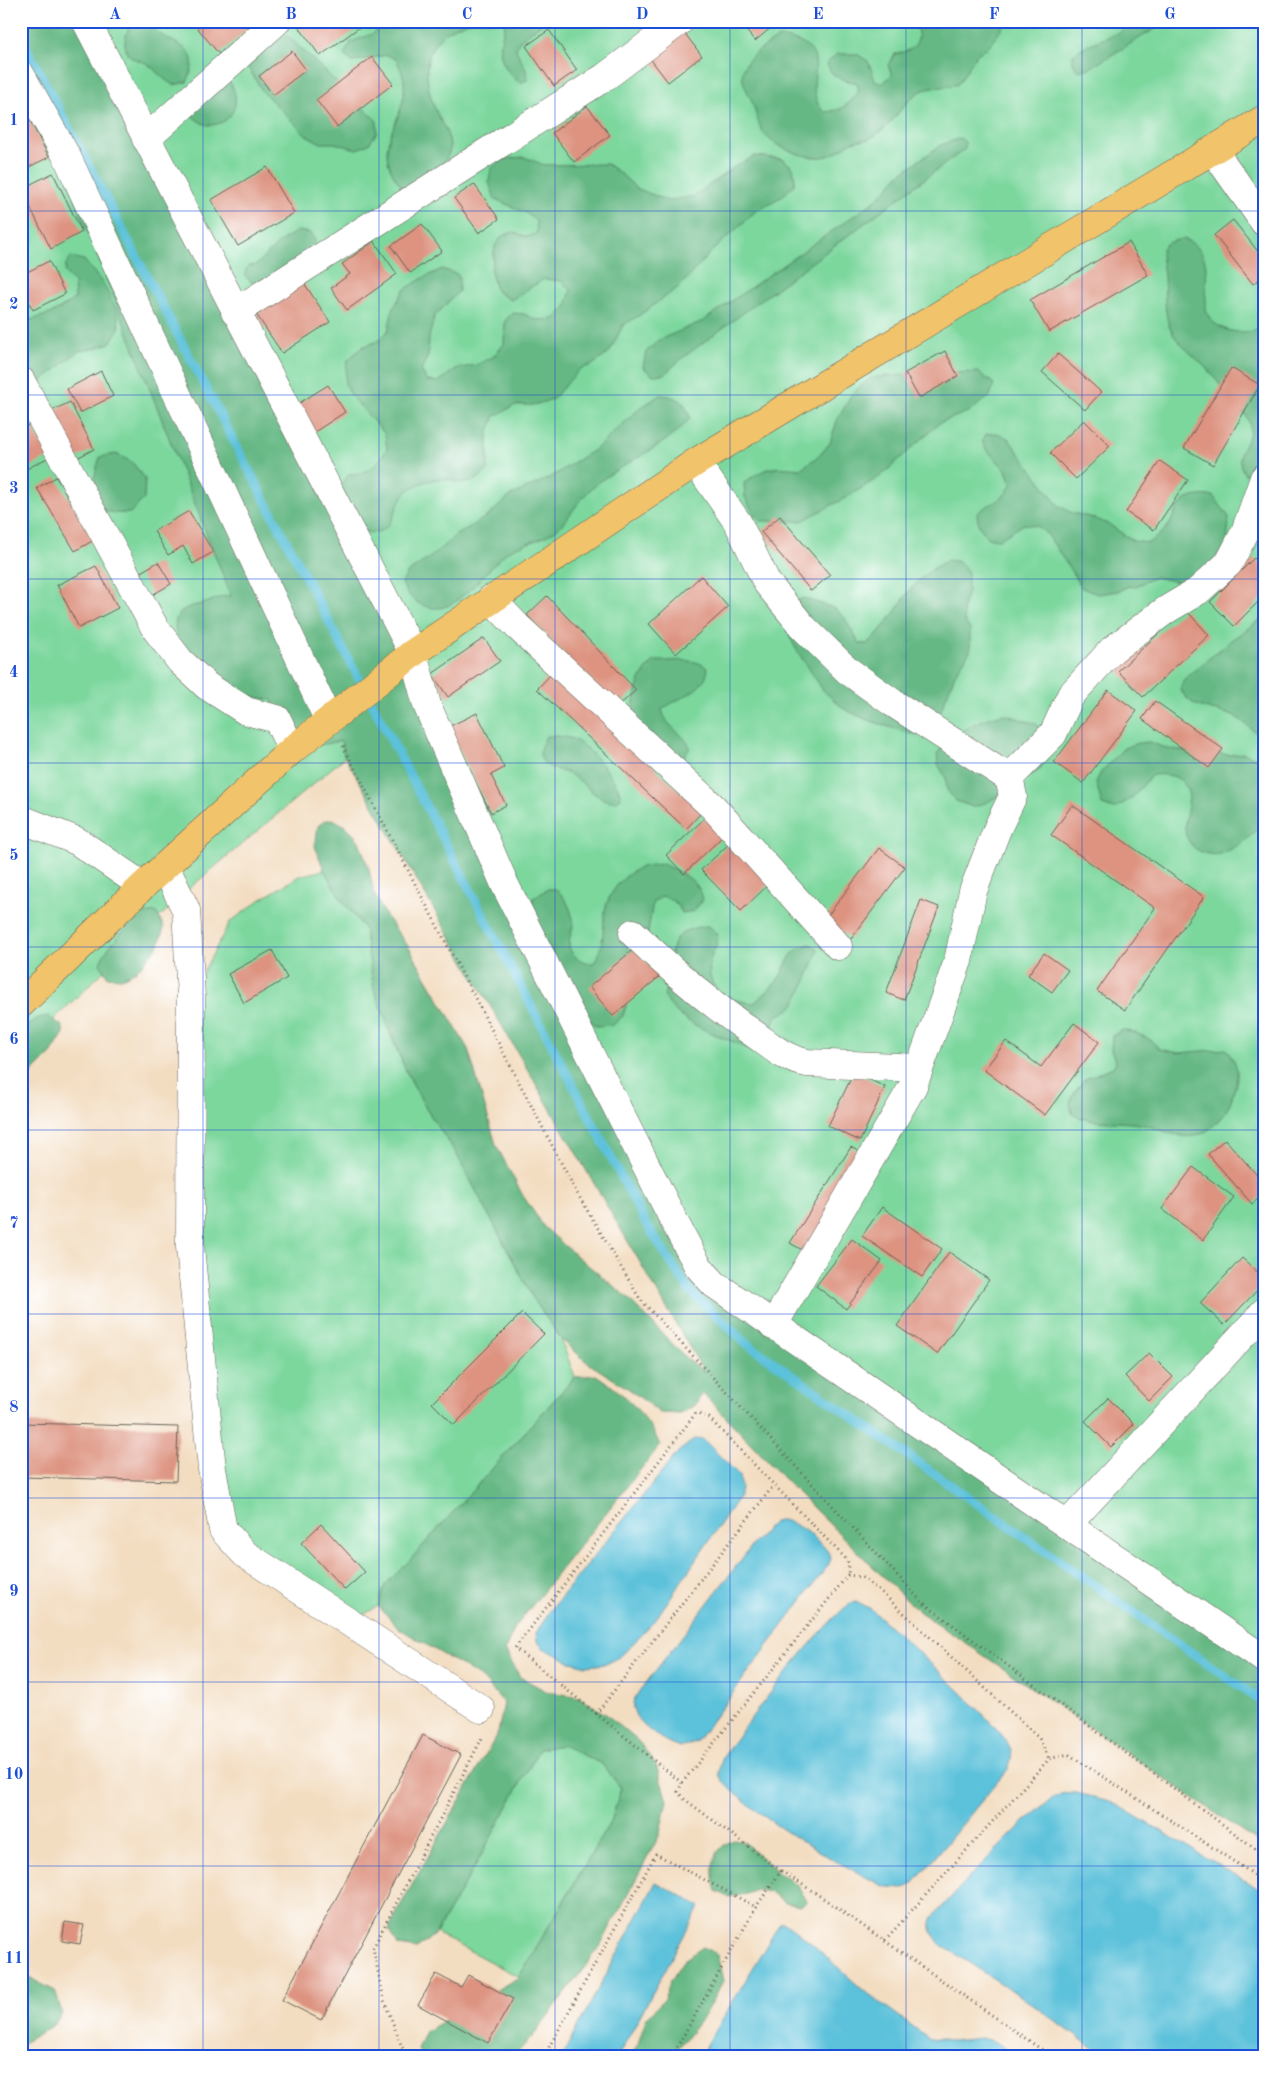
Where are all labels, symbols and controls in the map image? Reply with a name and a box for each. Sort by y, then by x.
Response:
text: A [109,7,121,23]
text: B [285,7,297,23]
text: C [462,7,472,23]
text: D [636,7,648,23]
text: E [812,7,824,23]
text: F [989,7,1000,23]
text: G [1164,7,1176,23]
text: 1 [9,113,19,129]
text: 2 [9,297,19,313]
text: 3 [9,481,19,497]
text: 4 [9,665,19,681]
text: 5 [9,848,19,864]
text: 6 [9,1032,19,1048]
text: 7 [9,1216,19,1232]
text: 8 [9,1400,19,1416]
text: 9 [9,1584,19,1600]
text: 10 [5,1767,23,1783]
text: 11 [5,1951,23,1967]

